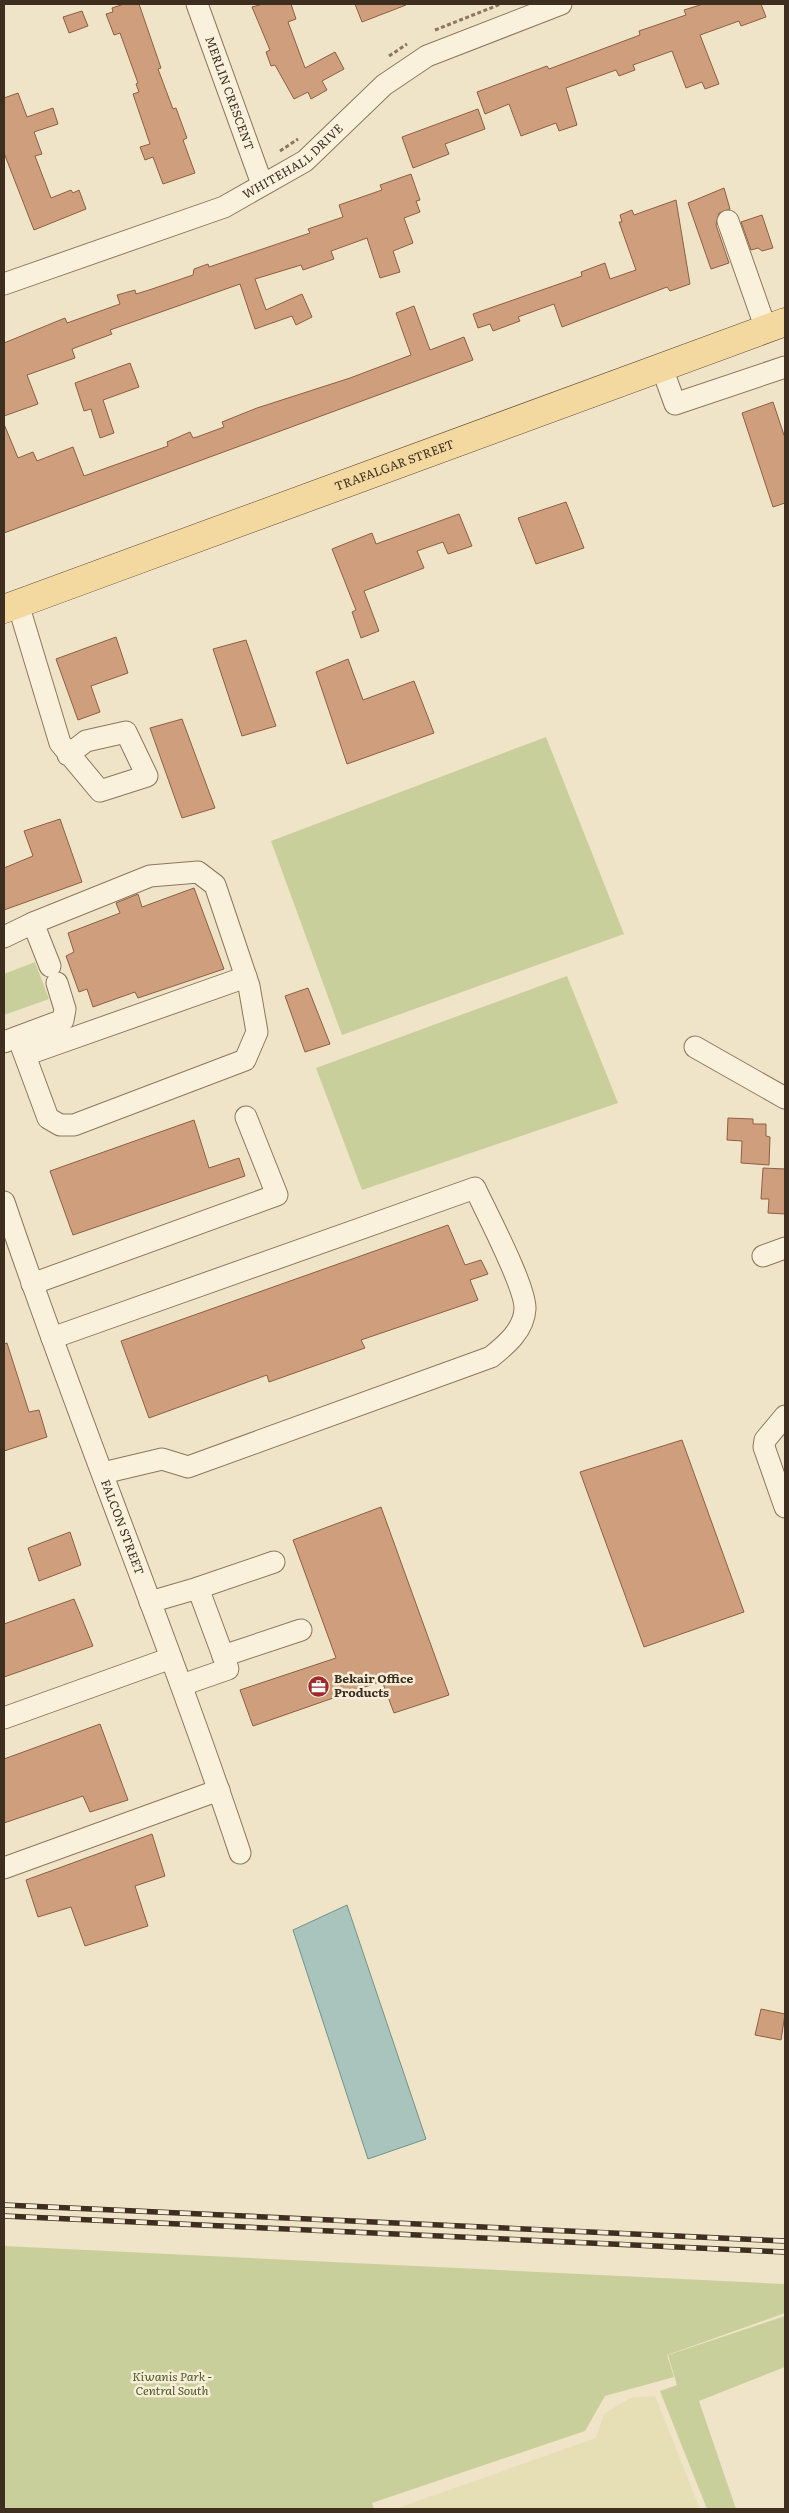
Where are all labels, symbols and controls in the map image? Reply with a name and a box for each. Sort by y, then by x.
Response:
street label: MERLIN CRESCENT [201,33,259,153]
street label: WHITEHALL DRIVE [239,119,347,203]
street label: TRAFALGAR STREET [332,434,457,495]
street label: FALCON STREET [97,1476,149,1577]
place label: Bekair Office Products [334,1669,413,1701]
office icon: Bekair Office Products [306,1674,330,1698]
park label: Kiwanis Park - Central South [132,2367,212,2399]

